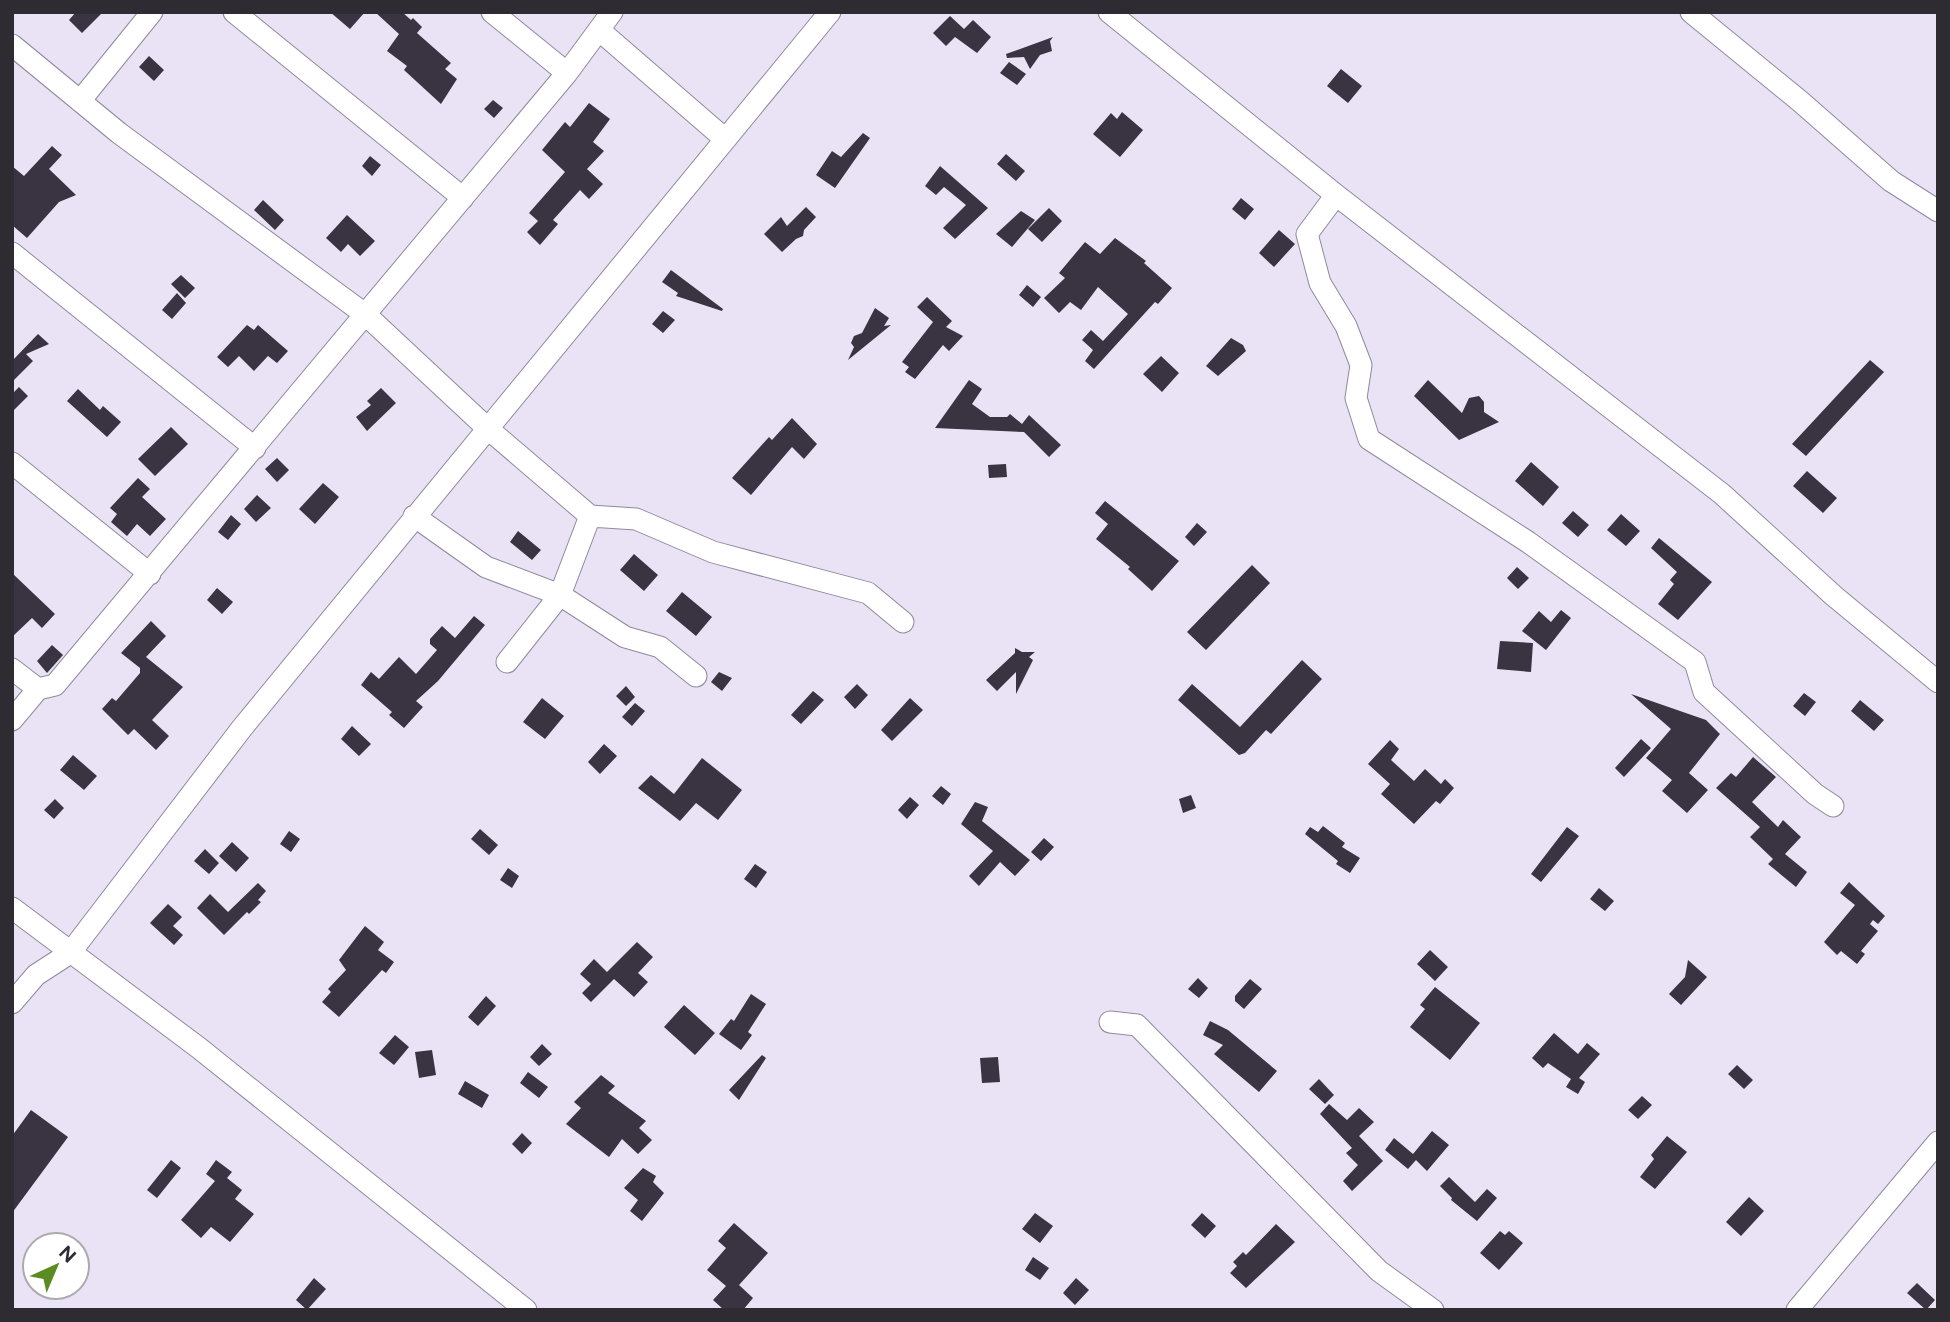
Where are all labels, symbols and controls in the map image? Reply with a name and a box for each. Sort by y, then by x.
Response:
north arrow [21,1231,91,1301]
text: N [54,1241,81,1268]

